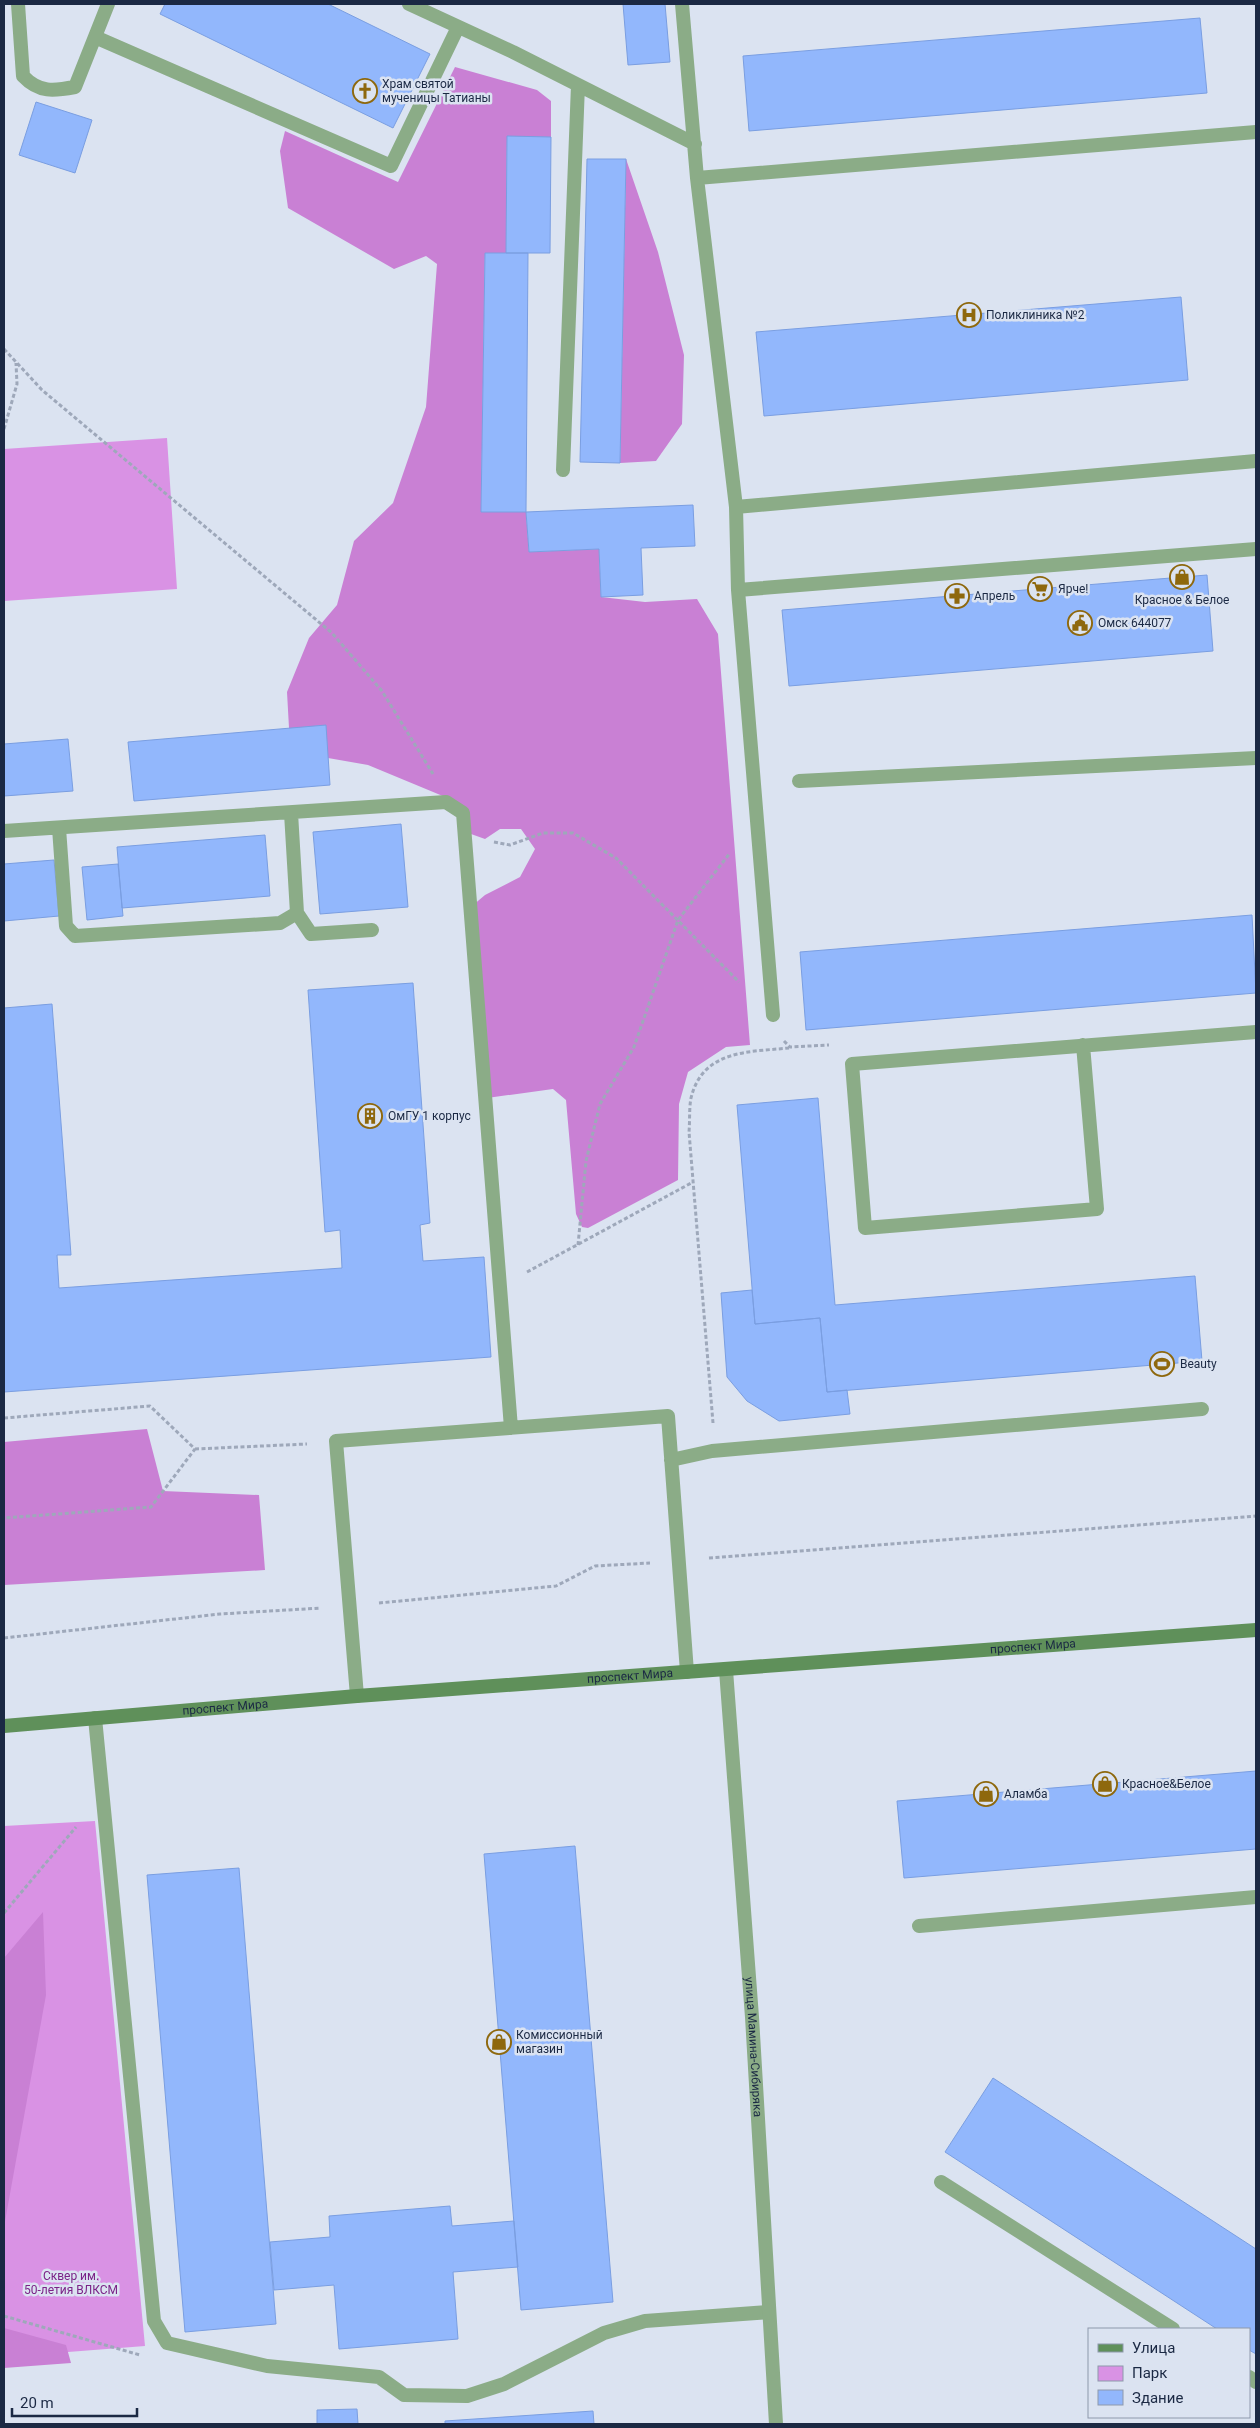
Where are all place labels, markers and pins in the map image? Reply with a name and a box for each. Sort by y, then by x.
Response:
place label: Храм святой мученицы Татианы [382,77,491,105]
church icon: Храм святой мученицы Татианы [352,78,378,104]
hospital icon: Поликлиника №2 [956,302,982,328]
place label: Поликлиника №2 [986,308,1085,322]
shop icon: Красное & Белое [1169,564,1195,590]
supermarket icon: Ярче! [1027,576,1053,602]
place label: Ярче! [1058,582,1088,596]
pharmacy icon: Апрель [944,583,970,609]
place label: Апрель [974,589,1015,603]
place label: Красное & Белое [1135,593,1229,607]
public building icon: Омск 644077 [1067,610,1093,636]
place label: Омск 644077 [1098,616,1172,630]
building icon: ОмГУ 1 корпус [357,1103,383,1129]
place label: ОмГУ 1 корпус [388,1109,471,1123]
sports icon: Beauty [1149,1351,1175,1377]
place label: Beauty [1180,1357,1217,1371]
shop icon: Красное&Белое [1092,1771,1118,1797]
place label: Красное&Белое [1122,1777,1211,1791]
shop icon: Аламба [973,1781,999,1807]
place label: Аламба [1004,1787,1047,1801]
place label: Комиссионный магазин [516,2028,603,2056]
shop icon: Комиссионный магазин [486,2029,512,2055]

